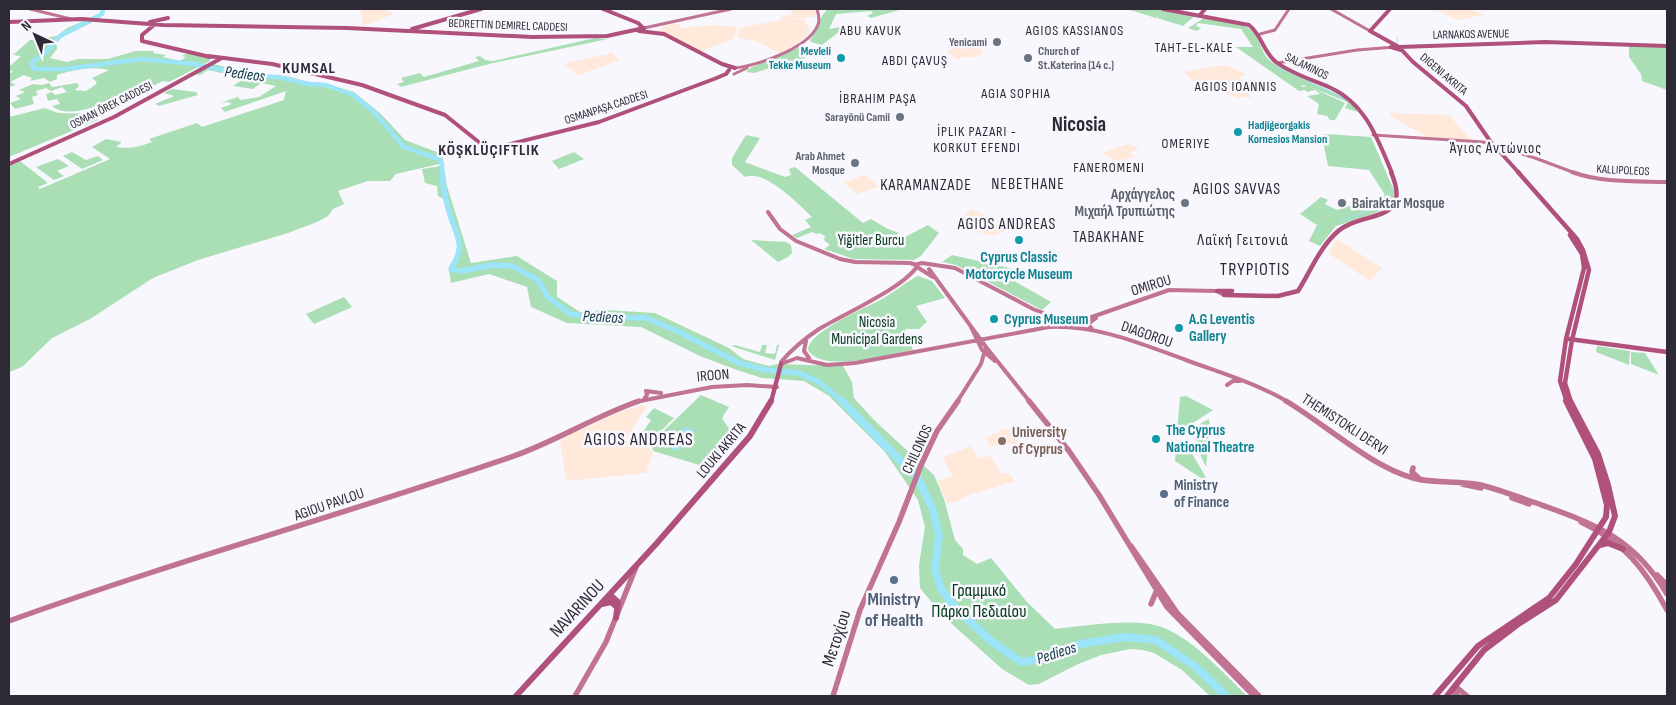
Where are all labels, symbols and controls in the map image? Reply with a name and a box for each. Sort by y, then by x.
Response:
north arrow [10,10,60,60]
street label: BEDRETTIN DEMIREL CADDESI [448,16,568,35]
text: N [18,17,35,35]
district label: ABU KAVUK [839,22,902,39]
district label: AGIOS KASSIANOS [1025,22,1124,39]
street label: LARNAKOS AVENUE [1432,26,1510,43]
place label: Yenicami [949,35,987,50]
marker: Yenicami [991,36,1003,48]
district label: TAHT-EL-KALE [1154,39,1234,56]
place label: Mevleli Tekke Museum [769,44,831,73]
place label: Church of St.Katerina (14 c.) [1038,44,1114,73]
street label: SALAMINOS [1283,49,1331,83]
street label: DIGENI AKRITA [1417,50,1471,99]
marker: Mevleli Tekke Museum [835,52,847,64]
district label: ABDI ÇAVUŞ [881,52,948,69]
marker: Church of St.Katerina (14 c.) [1022,52,1034,64]
district label: KUMSAL [282,59,336,78]
water label: Pedieos [223,63,267,86]
street label: OSMAN ÖREK CADDESI [68,78,155,133]
district label: AGIOS IOANNIS [1194,78,1277,95]
district label: AGIA SOPHIA [980,85,1051,102]
street label: OSMANPAŞA CADDESI [563,87,650,128]
district label: İBRAHIM PAŞA [839,90,917,107]
place label: Sarayönü Camii [825,110,890,125]
marker: Sarayönü Camii [894,111,906,123]
district label: Nicosia [1052,112,1106,137]
place label: Hadjigeorgakis Kornesios Mansion [1248,118,1327,147]
district label: İPLIK PAZARI - KORKUT EFENDI [933,123,1021,156]
marker: Hadjigeorgakis Kornesios Mansion [1232,126,1244,138]
district label: OMERIYE [1162,135,1210,152]
district label: Άγιος Αντώνιος [1450,139,1542,158]
district label: KÖŞKLÜÇIFTLIK [438,141,540,160]
place label: Arab Ahmet Mosque [794,149,845,178]
marker: Arab Ahmet Mosque [849,157,861,169]
district label: FANEROMENI [1073,159,1145,176]
street label: KALLIPOLEOS [1596,162,1650,179]
district label: NEBETHANE [991,175,1065,194]
district label: KARAMANZADE [880,176,972,195]
district label: AGIOS SAVVAS [1192,180,1281,199]
place label: Αρχάγγελος Μιχαήλ Τρυπιώτης [1075,185,1175,221]
place label: Bairaktar Mosque [1352,194,1445,213]
marker: Αρχάγγελος Μιχαήλ Τρυπιώτης [1179,197,1191,209]
marker: Bairaktar Mosque [1336,197,1348,209]
district label: AGIOS ANDREAS [957,215,1056,234]
district label: TABAKHANE [1073,228,1145,247]
park label: Yiğitler Burcu [838,231,904,250]
district label: Λαϊκή Γειτονιά [1196,231,1289,250]
marker: Cyprus Classic Motorcycle Museum [1013,234,1025,246]
place label: Cyprus Classic Motorcycle Museum [965,248,1073,284]
district label: TRYPIOTIS [1220,259,1290,280]
street label: OMIROU [1129,270,1174,301]
water label: Pedieos [582,307,624,328]
place label: Cyprus Museum [1004,310,1088,329]
place label: A.G Leventis Gallery [1188,310,1255,346]
park label: Nicosia Municipal Gardens [831,313,923,349]
marker: Cyprus Museum [988,313,1000,325]
street label: DIAGOROU [1119,317,1175,352]
marker: A.G Leventis Gallery [1173,322,1185,334]
street label: IROON [696,365,730,386]
street label: THEMISTOKLI DERVI [1298,389,1392,459]
street label: LOUKI AKRITA [692,418,751,482]
place label: The Cyprus National Theatre [1166,421,1254,457]
street label: CHILONOS [898,422,937,477]
place label: University of Cyprus [1012,423,1067,459]
district label: AGIOS ANDREAS [583,429,694,450]
marker: The Cyprus National Theatre [1150,433,1162,445]
marker: University of Cyprus [996,435,1008,447]
place label: Ministry of Finance [1174,476,1229,512]
street label: AGIOU PAVLOU [291,484,367,526]
marker: Ministry of Finance [1158,488,1170,500]
marker: Ministry of Health [888,574,900,586]
street label: NAVARINOU [546,575,609,641]
park label: Γραμμικό Πάρκο Πεδιαίου [931,580,1027,622]
place label: Ministry of Health [865,589,923,631]
street label: Μετοχίου [818,607,855,669]
water label: Pedieos [1034,638,1079,669]

